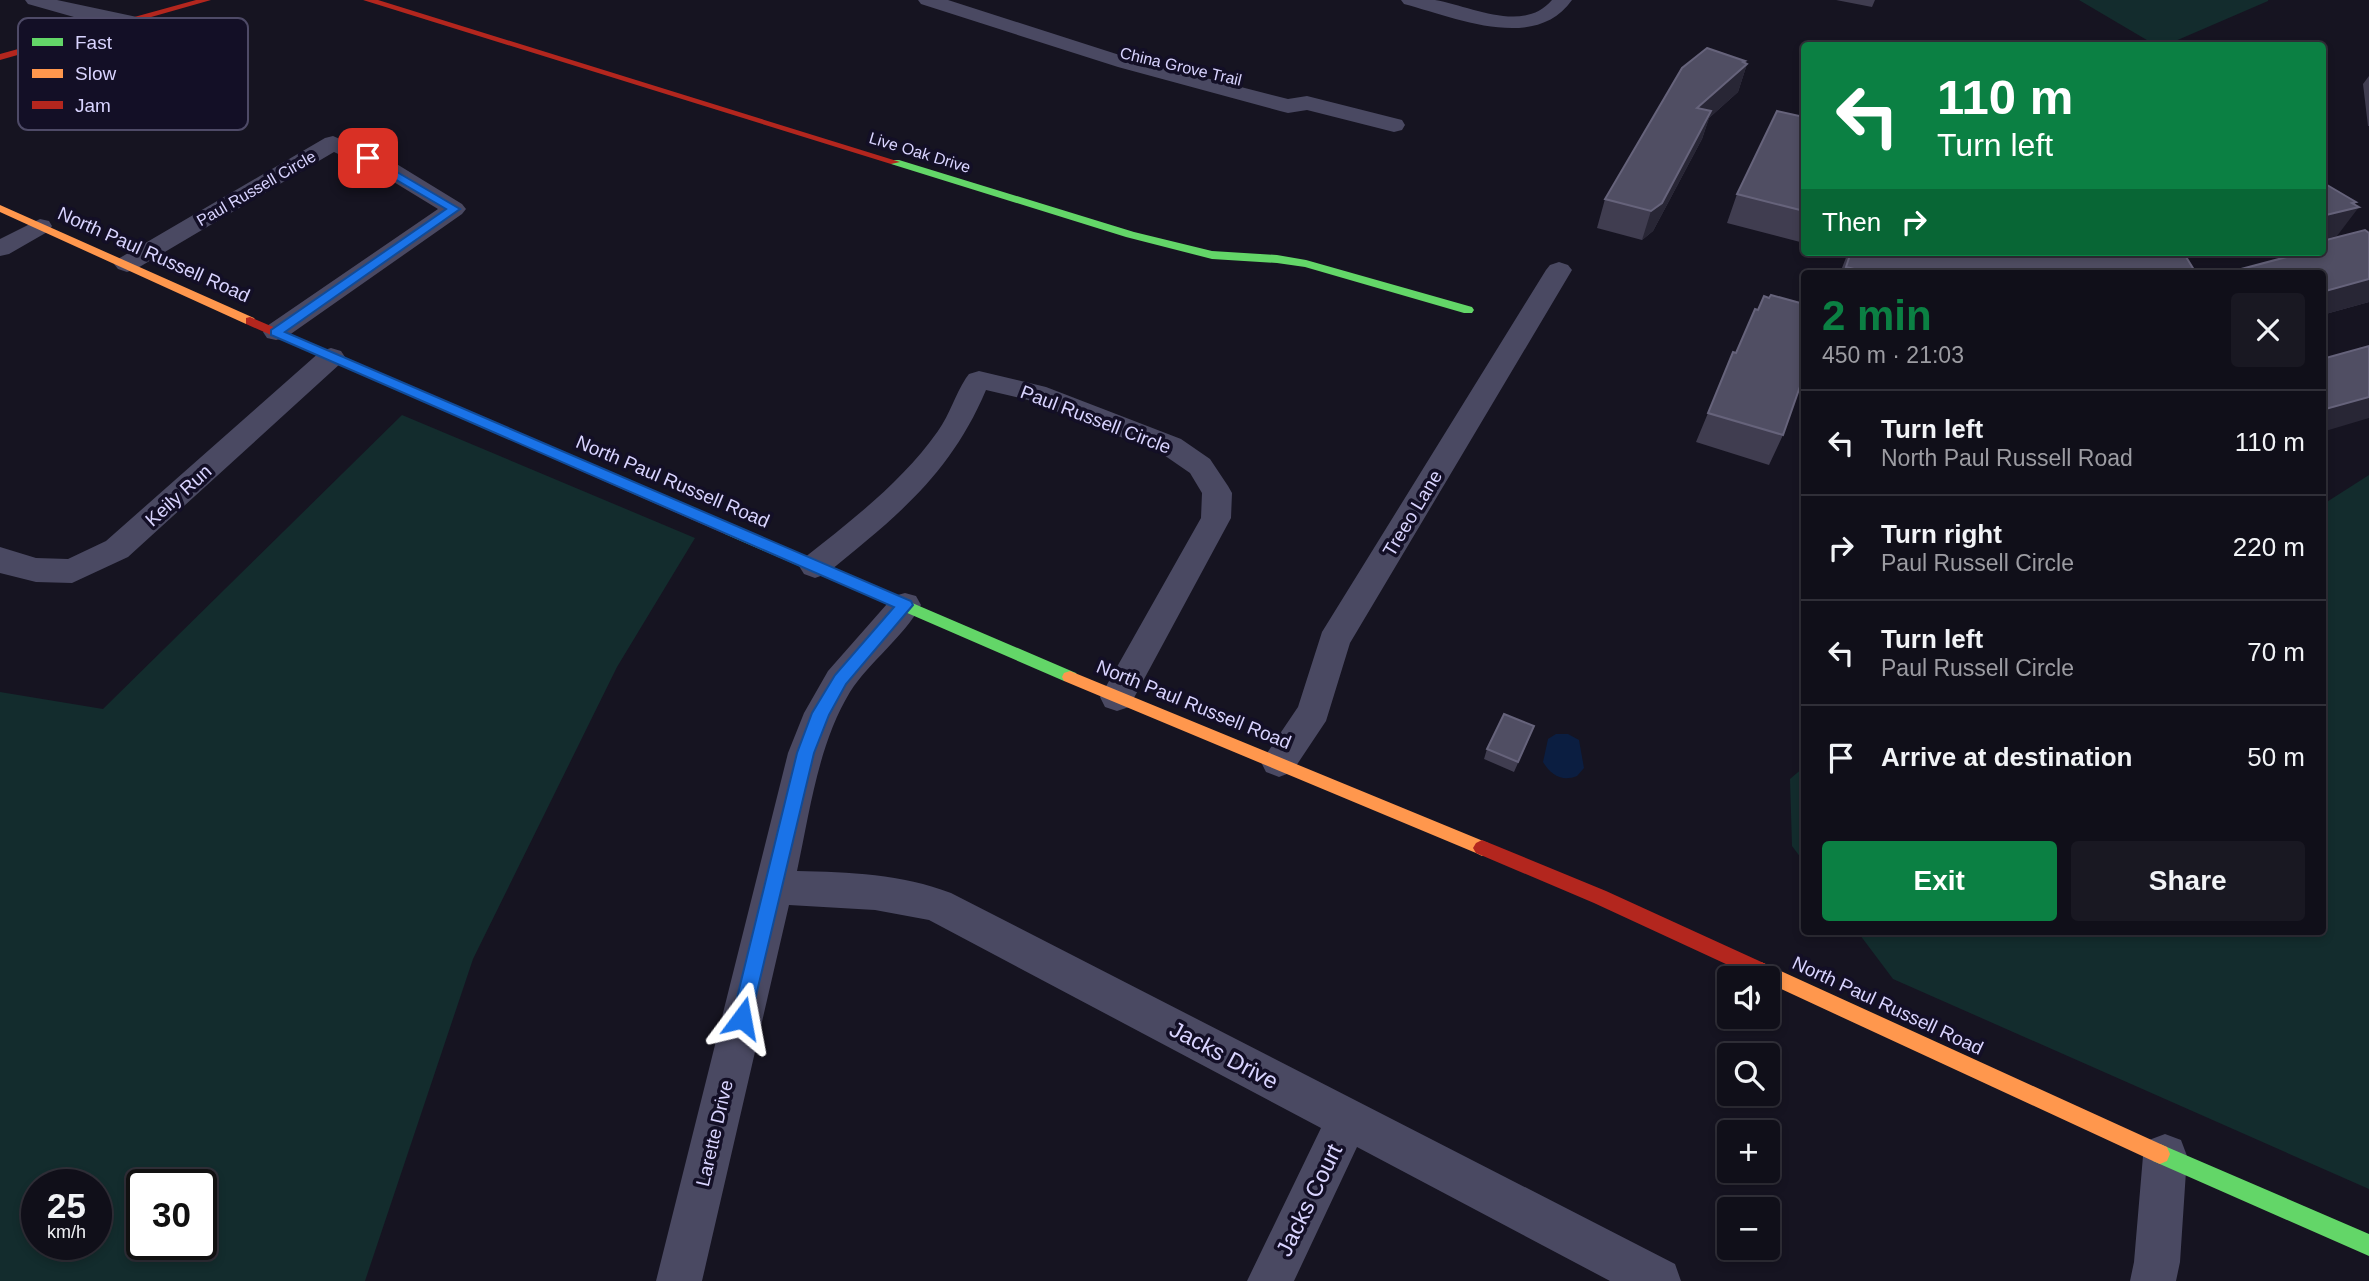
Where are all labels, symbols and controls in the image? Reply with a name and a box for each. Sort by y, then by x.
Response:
legend [18,18,248,130]
text: Fast [75,32,113,53]
street label: China Grove Trail [1118,44,1243,89]
text: Slow [75,63,116,84]
icon: left [1822,70,1913,161]
text: 110 m [1937,70,2073,124]
text: Jam [75,95,111,116]
text: Turn left [1937,127,2053,163]
pin [338,128,398,188]
street label: Live Oak Drive [867,129,973,176]
icon: arrive [349,139,387,177]
street label: Paul Russell Circle [194,147,319,229]
street label: North Paul Russell Road [54,203,253,306]
icon: right [1895,203,1933,241]
text: Then [1822,207,1881,237]
text: 2 min [1822,292,1932,339]
button: close [2231,293,2305,367]
text: 450 m · 21:03 [1822,342,1964,368]
street label: Paul Russell Circle [1018,381,1174,458]
text: Turn left [1881,414,1983,444]
icon: left [1822,424,1860,462]
text: 110 m [2235,427,2305,457]
street label: North Paul Russell Road [573,431,773,532]
text: North Paul Russell Road [1881,445,2133,471]
street label: Keily Run [141,460,216,530]
street label: Treeo Lane [1379,466,1446,560]
text: Turn right [1881,519,2002,549]
icon: right [1822,529,1860,567]
text: 220 m [2233,532,2305,562]
text: Paul Russell Circle [1881,550,2074,576]
text: Turn left [1881,624,1983,654]
icon: left [1822,634,1860,672]
text: 70 m [2247,637,2305,667]
text: Paul Russell Circle [1881,655,2074,681]
street label: North Paul Russell Road [1093,656,1294,753]
icon: arrive [1822,739,1860,777]
text: Arrive at destination [1881,742,2132,772]
text: 50 m [2247,742,2305,772]
button: Exit [1822,841,2057,921]
button: Share [2071,841,2305,921]
street label: North Paul Russell Road [1789,952,1987,1059]
map controls [1717,966,1780,1260]
button: sound [1717,966,1780,1029]
position arrow [705,981,779,1055]
street label: Jacks Drive [1165,1016,1283,1094]
button: search [1717,1043,1780,1106]
street label: Larette Drive [692,1078,737,1188]
button: + [1717,1120,1780,1183]
street label: Jacks Court [1271,1139,1348,1260]
speed limit sign: 30 [126,1169,217,1260]
text: 25 [47,1186,86,1225]
button: − [1717,1197,1780,1260]
text: km/h [47,1222,86,1242]

